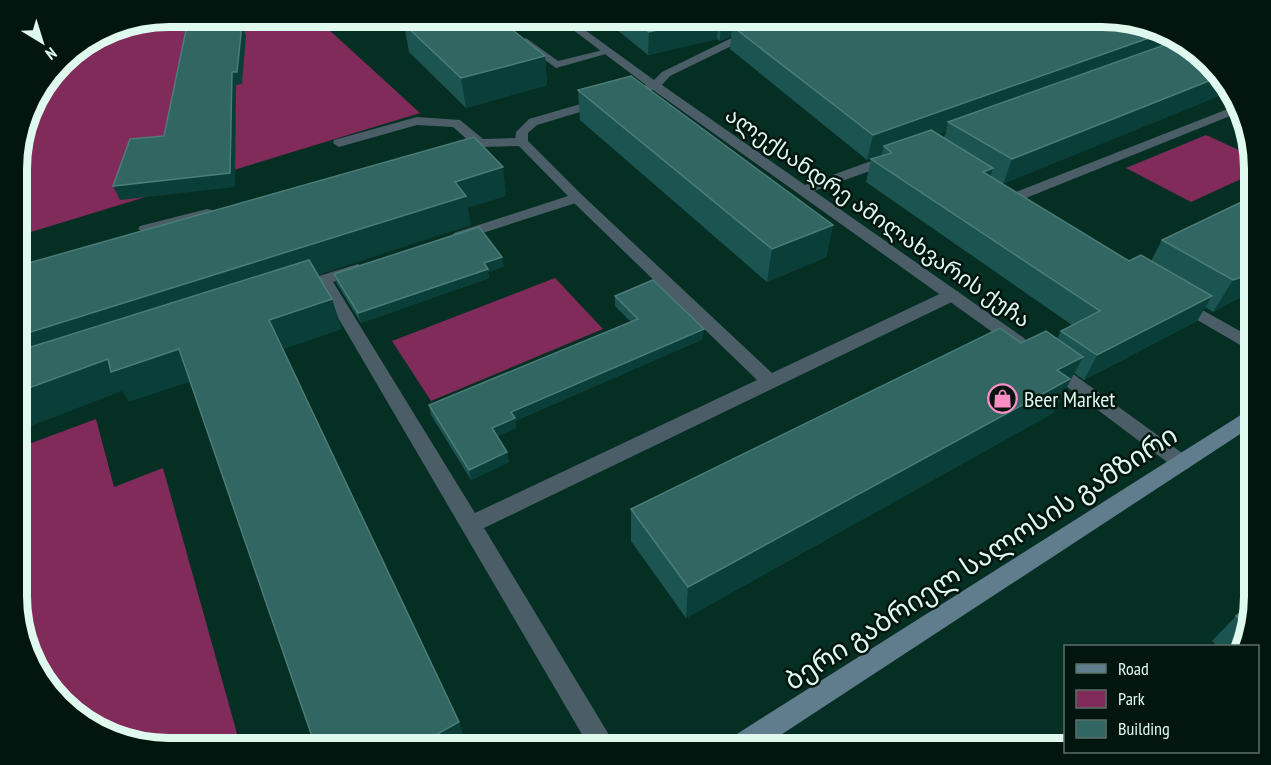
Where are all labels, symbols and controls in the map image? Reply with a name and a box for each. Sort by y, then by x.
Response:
north arrow [12,12,72,72]
text: N [42,43,61,64]
street label: ალექსანდრე ამილახვარის ქუჩა [720,101,1036,333]
shop icon: Beer Market [987,383,1019,415]
place label: Beer Market [1024,385,1115,413]
street label: ბერი გაბრიელ სალოსის გამზირი [778,417,1183,697]
legend [1064,645,1259,753]
text: Road [1118,657,1149,680]
text: Park [1118,687,1145,710]
text: Building [1118,717,1170,740]

